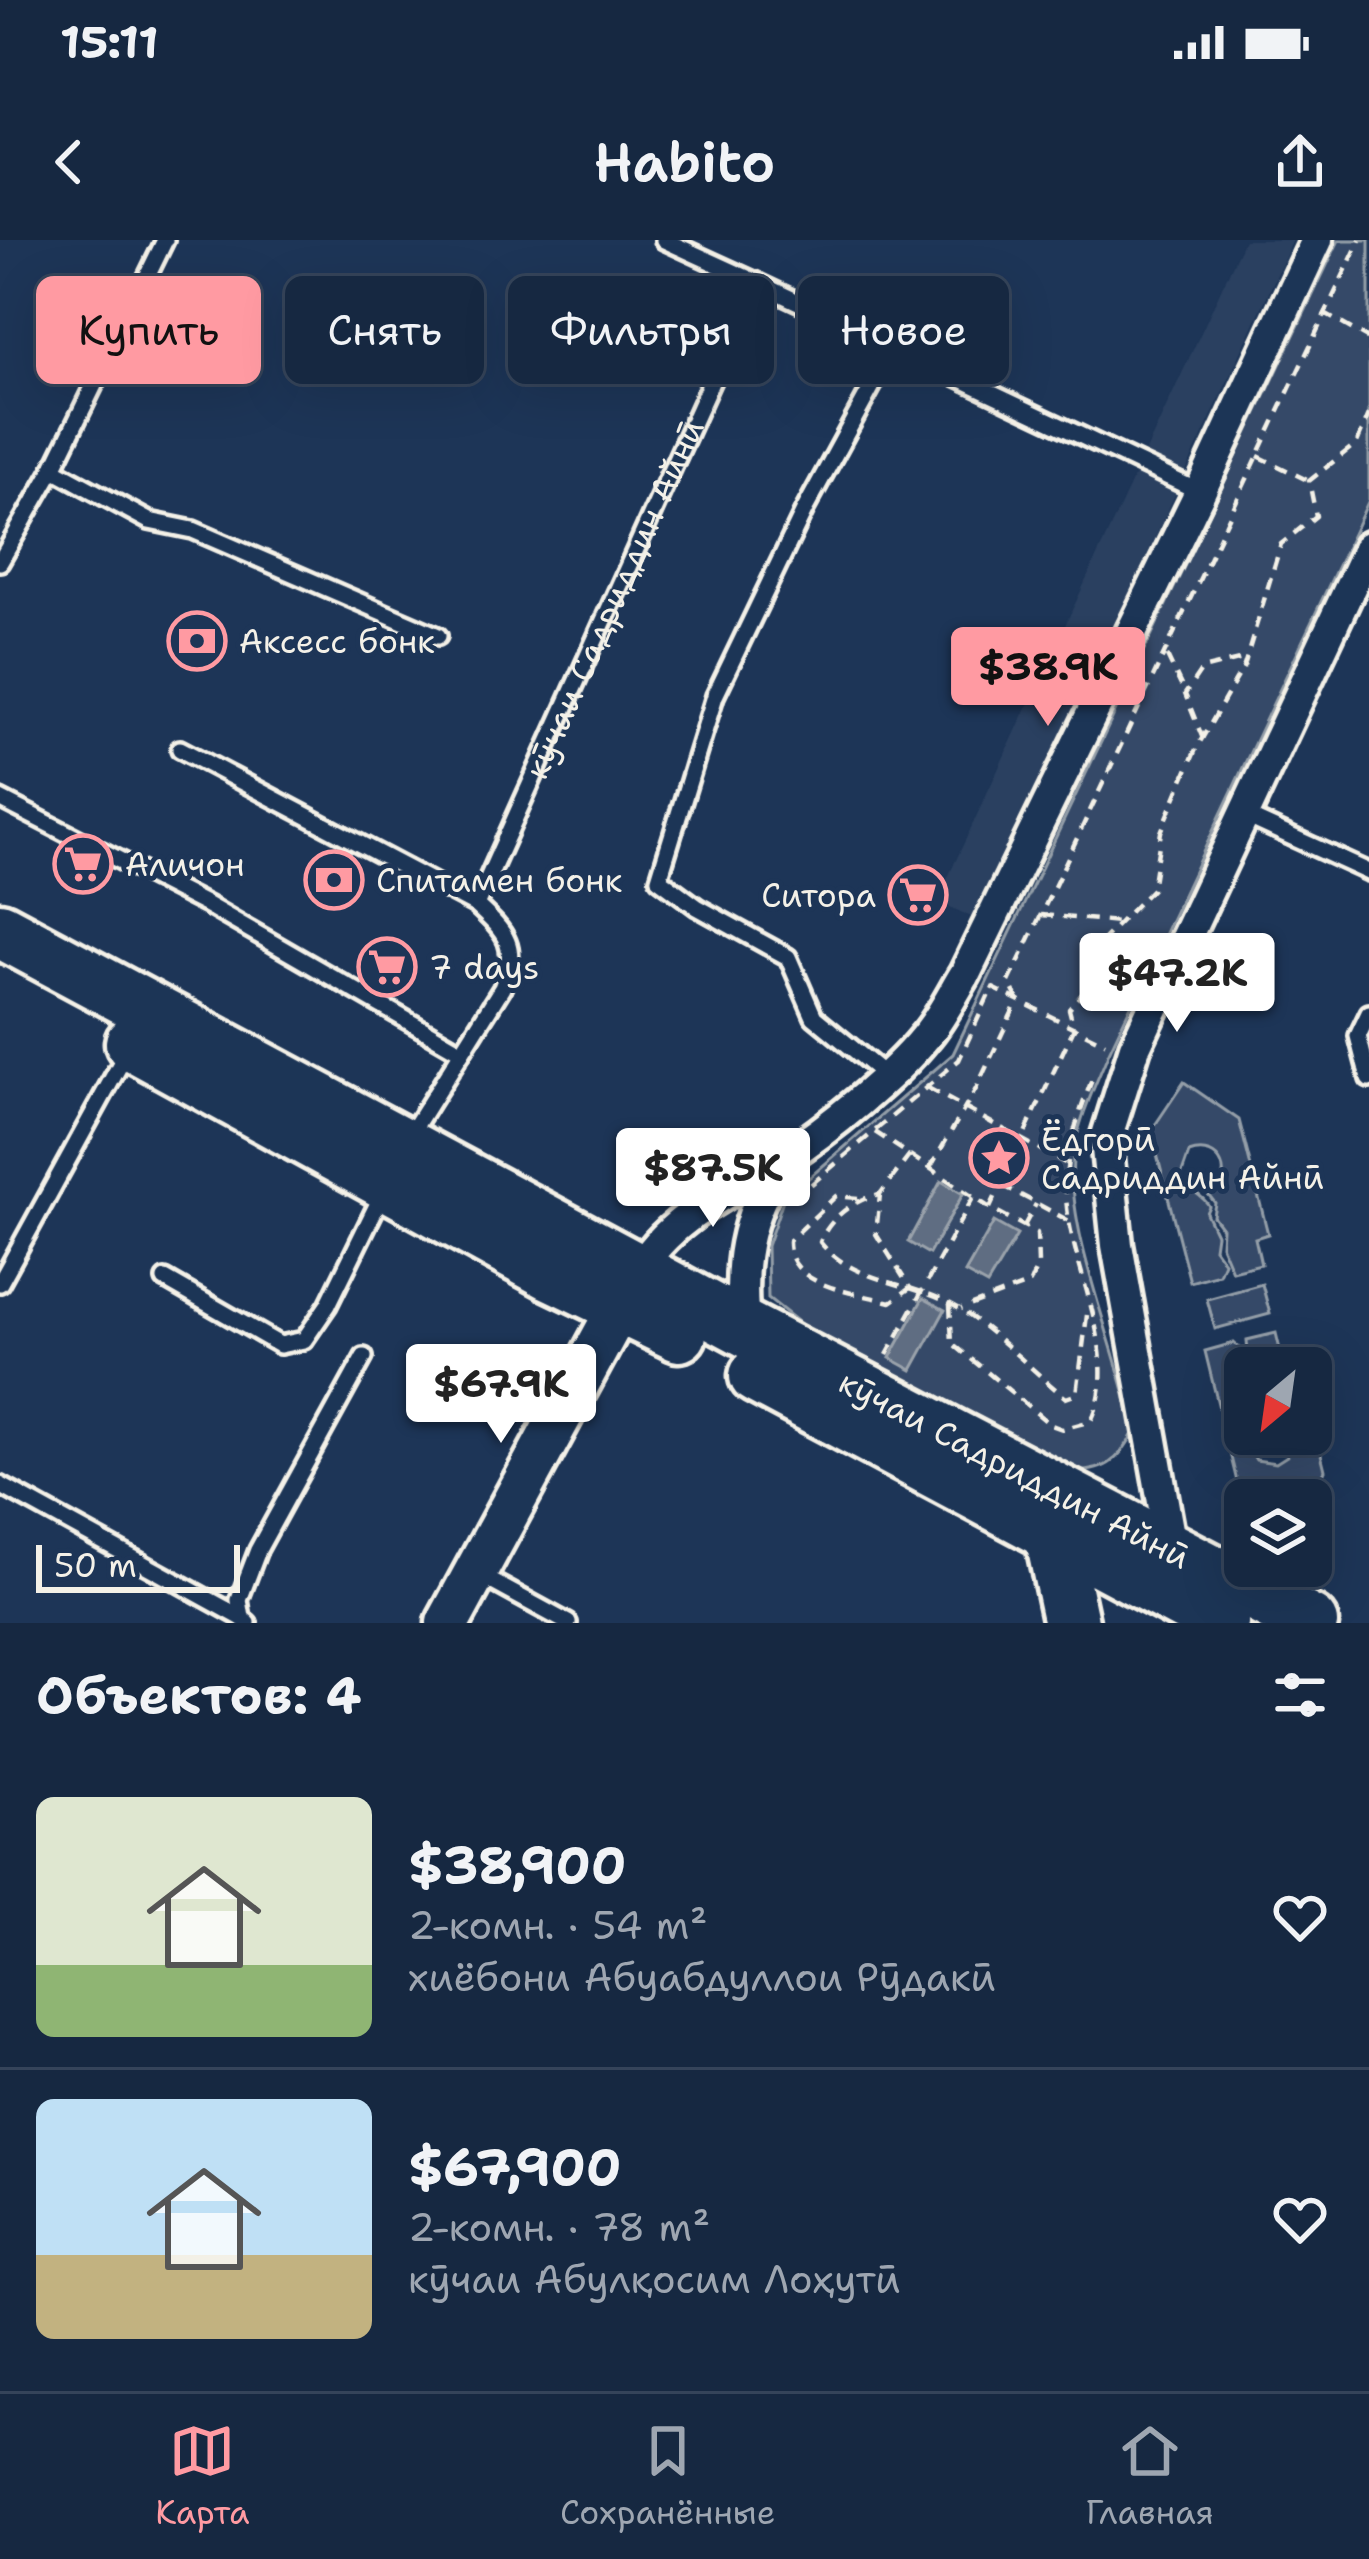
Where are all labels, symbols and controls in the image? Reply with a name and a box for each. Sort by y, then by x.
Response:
text: 15:11 [60,12,159,72]
text: Habito [594,126,775,198]
icon: back [36,129,102,195]
icon: share [1267,129,1333,195]
chip: Купить [36,276,261,384]
chip: Снять [285,276,484,384]
chip: Фильтры [508,276,774,384]
chip: Новое [798,276,1009,384]
street label: кӯчаи Садриддин Айнӣ [513,412,714,786]
bank icon: Аксесс бонк [166,610,228,672]
place label: Аксесс бонк [239,619,435,664]
pin: $38.9K [950,627,1146,729]
text: $38.9K [978,640,1118,692]
supermarket icon: Аличон [52,833,114,895]
place label: Аличон [125,842,245,887]
bank icon: Спитамен бонк [303,849,365,911]
place label: Спитамен бонк [376,858,622,903]
supermarket icon: Ситора [887,864,949,926]
place label: Ситора [761,873,876,918]
pin: $47.2K [1079,933,1275,1035]
supermarket icon: 7 days [356,936,418,998]
place label: 7 days [429,945,539,990]
text: $47.2K [1107,946,1247,998]
place label: Ёдгорӣ Садриддин Айнӣ [1041,1117,1324,1200]
place icon: Ёдгорӣ Садриддин Айнӣ [968,1127,1030,1189]
pin: $87.5K [615,1128,811,1230]
text: $87.5K [643,1141,783,1193]
pin: $67.9K [403,1344,599,1446]
north arrow [1224,1347,1332,1455]
map controls [1224,1347,1332,1587]
text: $67.9K [433,1357,569,1409]
street label: кӯчаи Садриддин Айнӣ [831,1359,1198,1579]
button: layers [1224,1479,1332,1587]
scale bar [36,1539,240,1592]
text: 50 m [54,1543,137,1588]
text: Объектов: 4 [36,1661,362,1729]
icon: filters [1267,1662,1333,1728]
text: $38,900 [408,1831,627,1899]
icon: home [132,1845,276,1989]
icon: heart [1267,1884,1333,1950]
text: 2-комн. · 54 m² [408,1899,707,1951]
text: хиёбони Абуабдуллои Рӯдакӣ [408,1951,996,2003]
text: $67,900 [408,2133,622,2201]
icon: home [132,2147,276,2291]
icon: heart [1267,2186,1333,2252]
text: 2-комн. · 78 m² [408,2201,710,2253]
text: кӯчаи Абулқосим Лоҳутӣ [408,2253,900,2305]
tab: Карта [155,2418,250,2535]
tab: Сохранённые [560,2418,776,2535]
tab: Главная [1086,2418,1214,2535]

